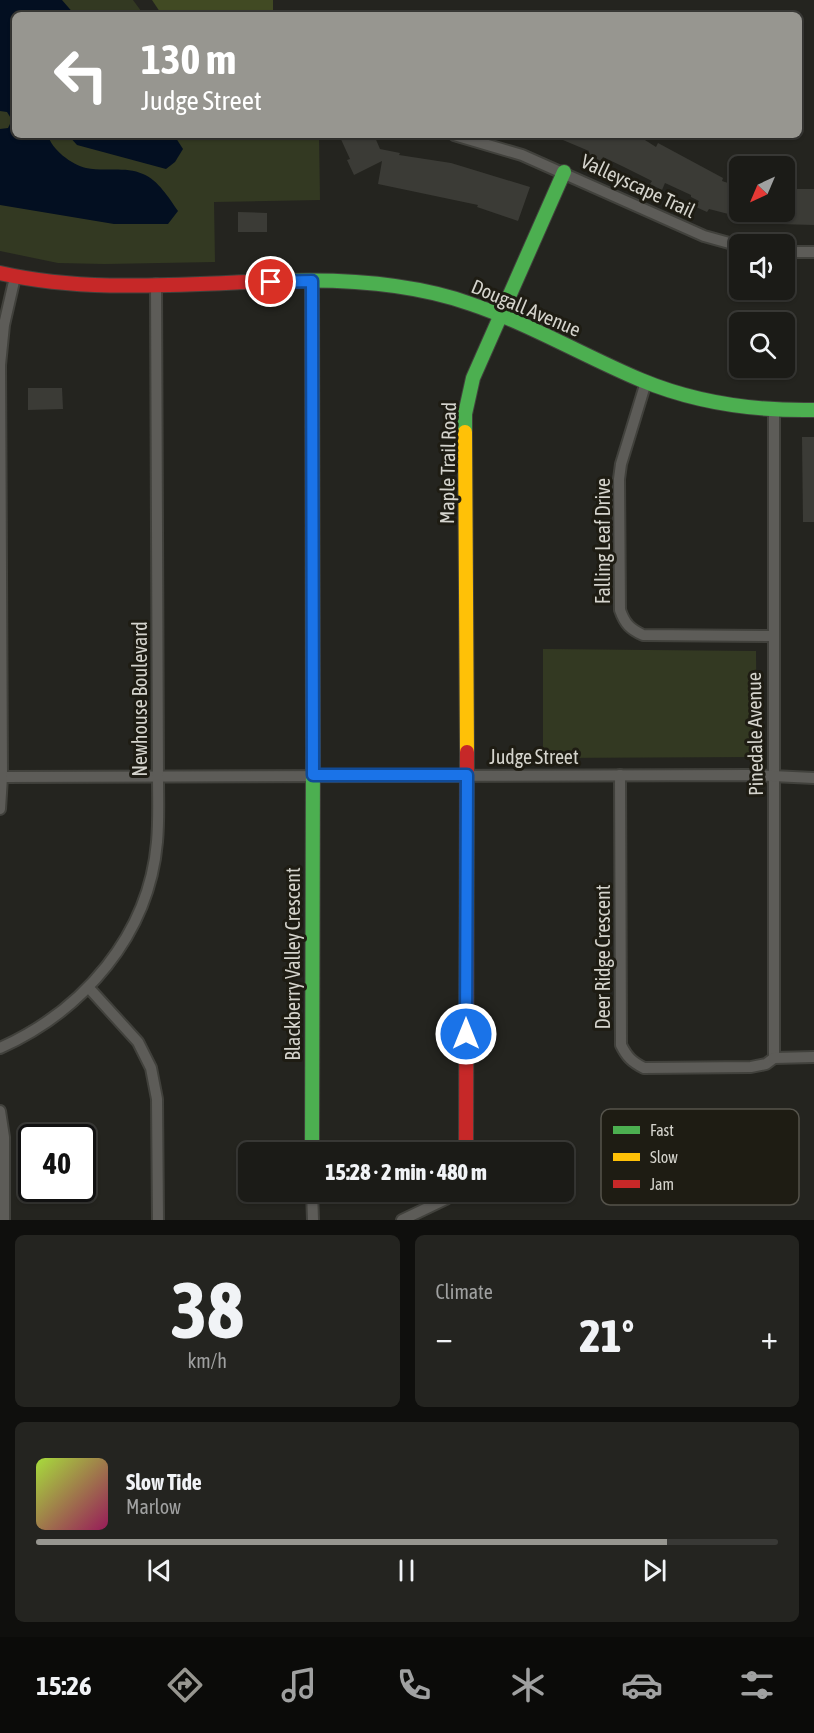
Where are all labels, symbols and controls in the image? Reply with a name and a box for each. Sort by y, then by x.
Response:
text: 130 m [141,35,236,83]
icon: left [42,36,120,114]
text: Judge Street [141,85,262,116]
street label: Valleyscape Trail [577,149,700,222]
north arrow [729,156,795,222]
map controls [729,156,795,378]
button: sound [729,234,795,300]
pin [245,256,296,307]
icon: arrive [254,265,287,298]
street label: Dougall Avenue [468,274,584,341]
button: search [729,312,795,378]
street label: Maple Trail Road [435,402,460,524]
street label: Falling Leaf Drive [591,478,614,604]
street label: Newhouse Boulevard [128,621,151,777]
street label: Pinedale Avenue [742,672,767,796]
street label: Judge Street [489,745,579,768]
street label: Blackberry Valley Crescent [281,867,304,1061]
street label: Deer Ridge Crescent [591,884,614,1029]
position arrow [434,1002,498,1066]
legend [601,1109,799,1205]
text: Fast [650,1121,674,1139]
speed limit sign: 40 [18,1124,96,1202]
text: Slow [650,1148,678,1166]
text: 15:28 · 2 min · 480 m [325,1159,487,1185]
text: Jam [650,1175,674,1193]
text: 38 [171,1265,244,1355]
text: Climate [436,1280,493,1303]
text: 21° [579,1310,634,1362]
text: − [436,1318,453,1356]
text: + [761,1318,778,1356]
text: km/h [187,1349,227,1372]
text: Slow Tide [126,1469,202,1495]
text: Marlow [126,1495,181,1518]
icon: previous [143,1554,176,1587]
icon: pause [390,1554,423,1587]
icon: next [638,1554,671,1587]
icon: directions [164,1664,206,1706]
icon: music [278,1664,320,1706]
icon: phone [393,1664,435,1706]
icon: climate [507,1664,549,1706]
icon: car [621,1664,663,1706]
icon: filters [736,1664,778,1706]
text: 15:26 [36,1670,92,1701]

